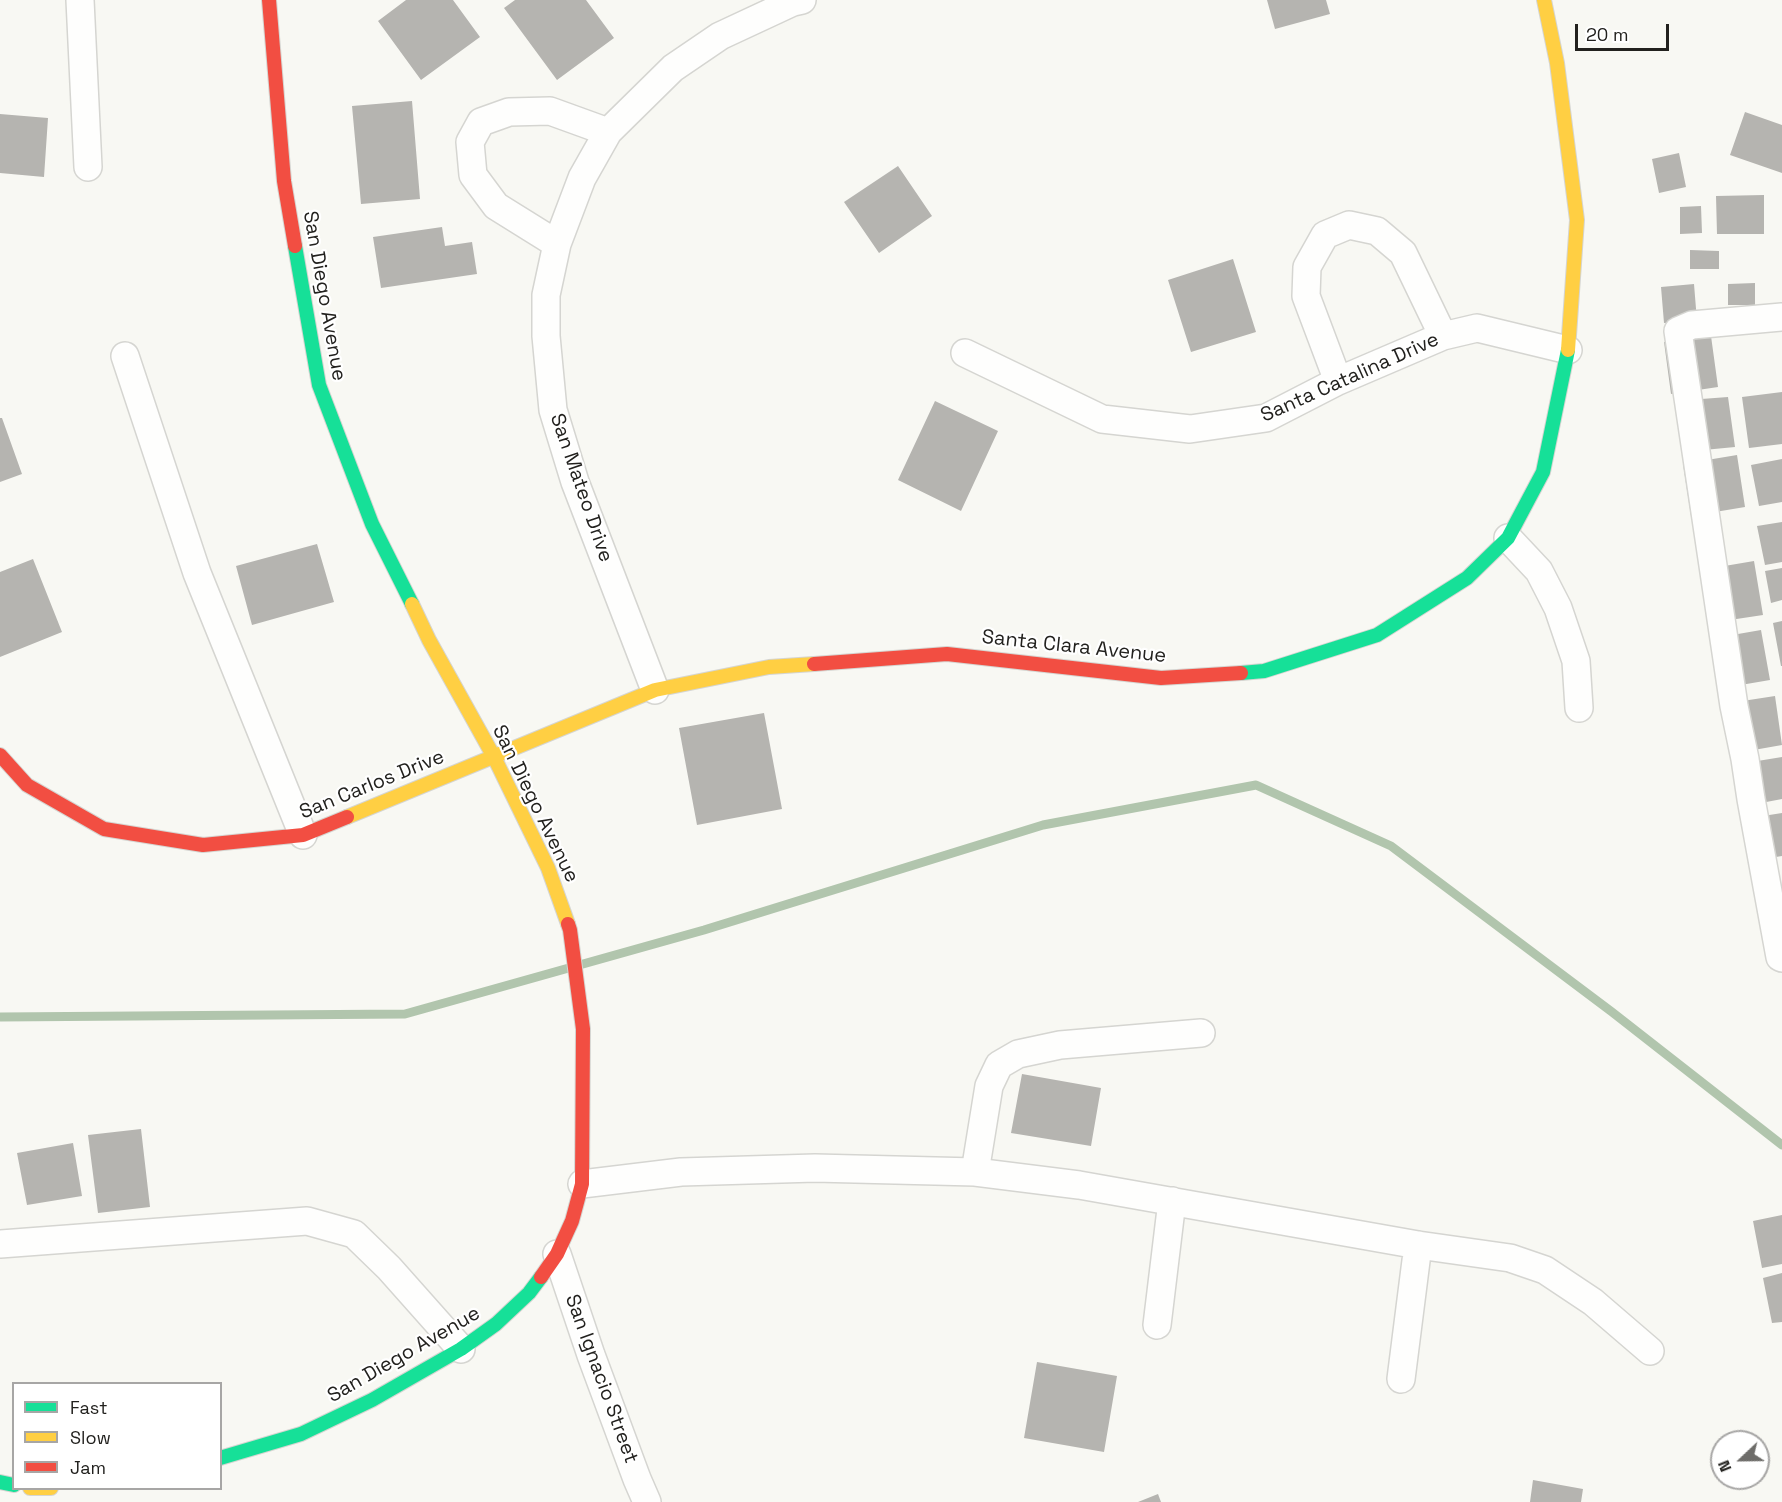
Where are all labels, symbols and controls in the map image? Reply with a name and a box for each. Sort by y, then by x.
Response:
scale bar [1578,12,1672,50]
text: 20 m [1586,23,1629,46]
street label: San Diego Avenue [297,209,351,383]
street label: Santa Catalina Drive [1257,328,1443,428]
street label: San Mateo Drive [544,411,618,565]
street label: Santa Clara Avenue [981,625,1167,669]
street label: San Diego Avenue [486,721,584,887]
street label: San Carlos Drive [296,745,448,825]
street label: San Ignacio Street [559,1291,643,1467]
street label: San Diego Avenue [323,1302,485,1408]
legend [12,1382,222,1490]
text: Fast [70,1396,107,1419]
text: Slow [70,1426,111,1449]
north arrow [1710,1430,1770,1490]
text: Jam [70,1456,106,1479]
text: N [1713,1457,1736,1475]

